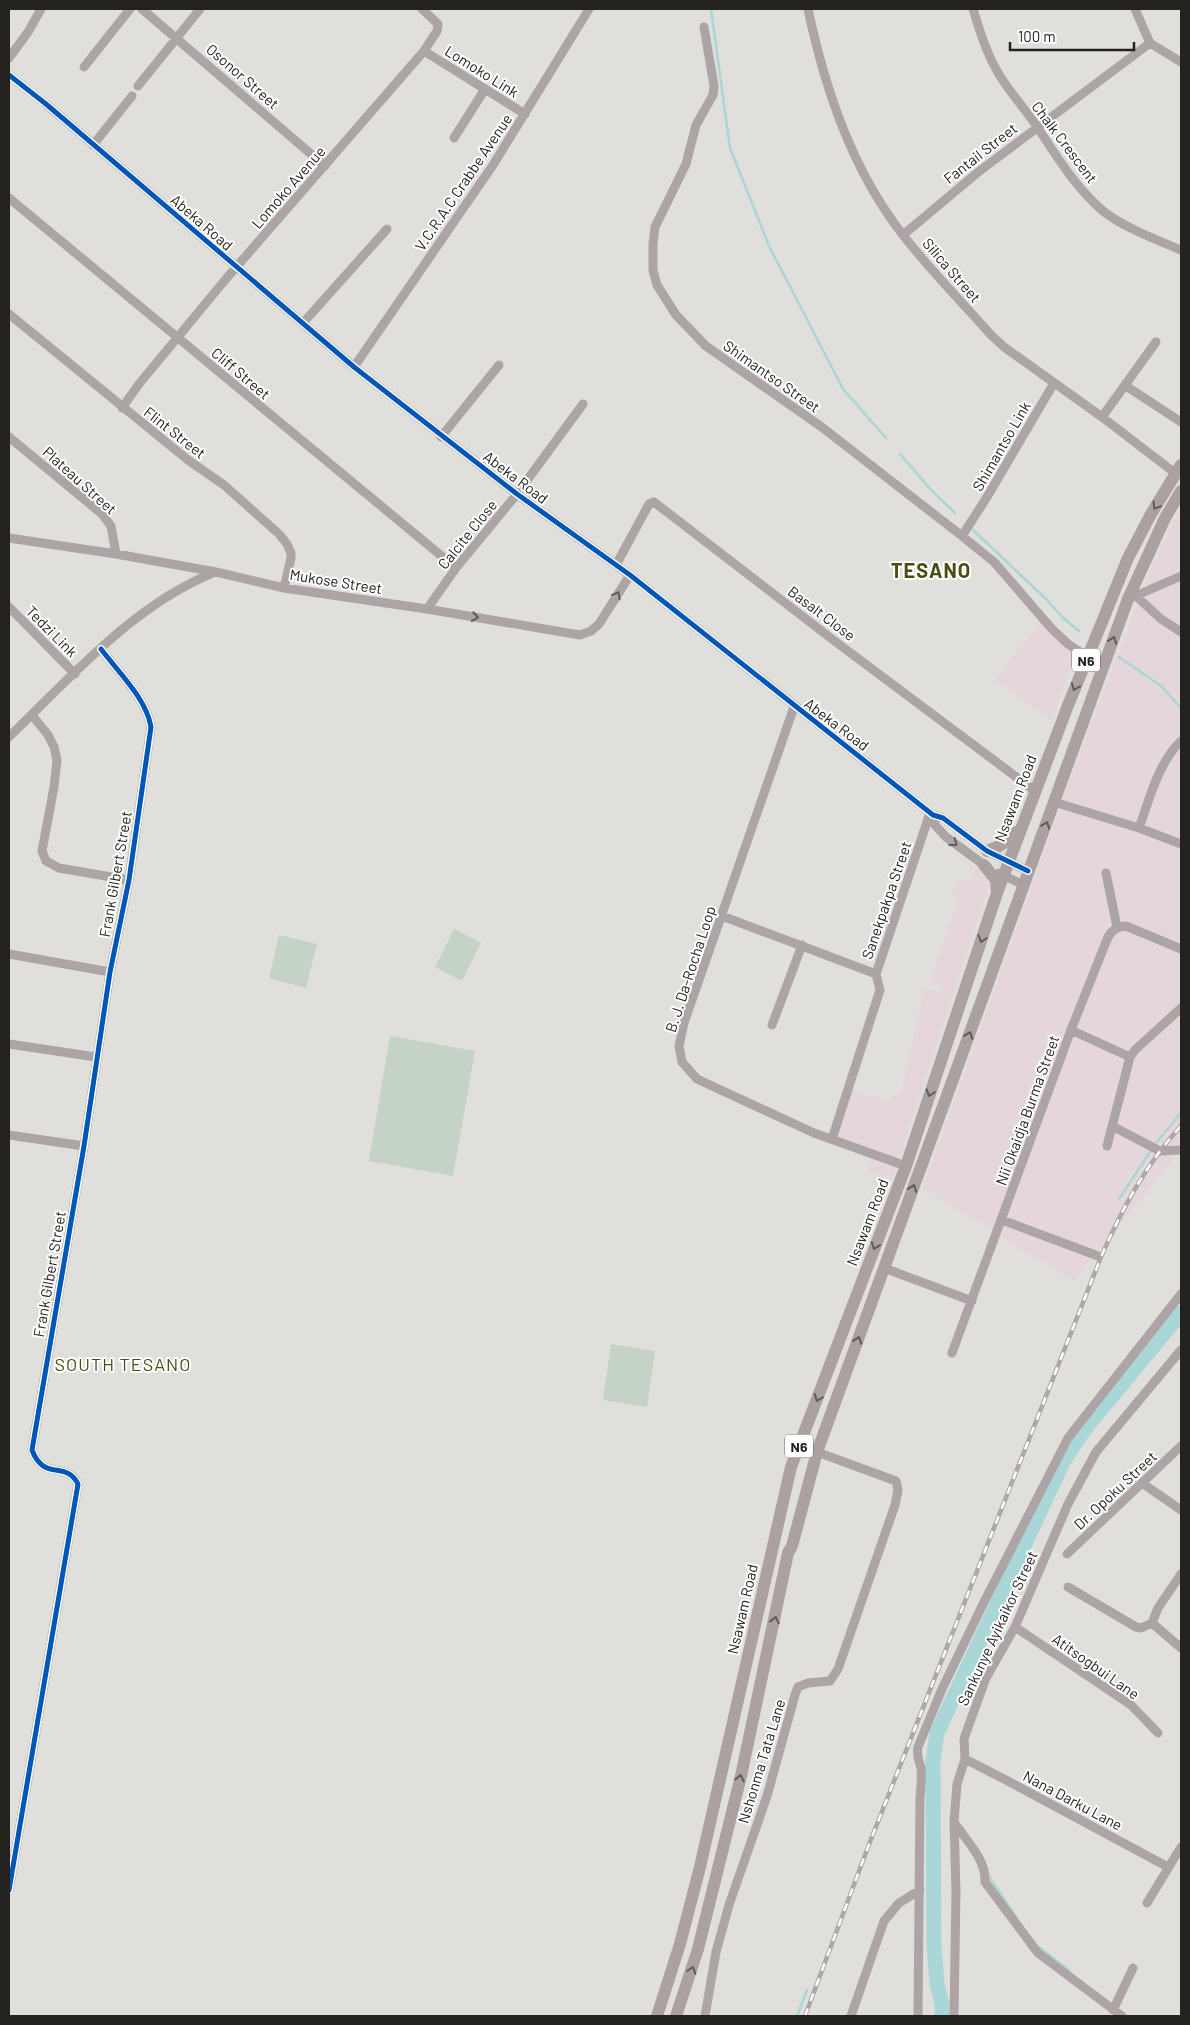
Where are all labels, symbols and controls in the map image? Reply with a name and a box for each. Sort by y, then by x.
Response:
scale bar [1010,20,1134,52]
text: 100 m [1018,27,1056,45]
street label: Osonor Street [203,40,283,112]
street label: Lomoko Link [442,41,523,101]
street label: Chalk Crescent [1028,98,1102,186]
street label: V.C.R.A.C Crabbe Avenue [410,110,516,254]
street label: Fantail Street [940,119,1020,187]
street label: Lomoko Avenue [247,142,329,232]
street label: Abeka Road [167,190,237,254]
street label: Silica Street [919,234,985,306]
street label: Shimantso Street [720,336,824,416]
street label: Cliff Street [208,343,274,403]
street label: Shimantso Link [968,398,1034,494]
street label: Flint Street [141,402,209,462]
street label: Plateau Street [40,442,120,518]
street label: Abeka Road [480,447,552,507]
street label: Calcite Close [434,496,500,572]
one-way arrow [1152,501,1162,510]
district label: TESANO [891,558,971,582]
street label: Mukose Street [288,565,384,597]
street label: Basalt Close [785,582,859,644]
one-way arrow [610,592,620,601]
street label: Tedzi Link [23,602,82,661]
one-way arrow [471,611,479,622]
one-way arrow [1107,636,1117,644]
road number: N6 [1072,648,1100,672]
one-way arrow [1071,682,1081,690]
street label: Abeka Road [801,694,873,754]
street label: Nsawam Road [990,752,1040,844]
street label: Frank Gilbert Street [95,810,135,938]
one-way arrow [1040,822,1050,830]
one-way arrow [948,838,957,846]
street label: Sanekpakpa Street [857,839,915,961]
street label: B. J. Da-Rocha Loop [661,904,719,1034]
one-way arrow [977,934,987,943]
one-way arrow [963,1031,973,1040]
street label: Nii Okaidja Burma Street [991,1033,1063,1187]
one-way arrow [926,1088,936,1097]
street label: Nsawam Road [842,1176,892,1268]
one-way arrow [907,1184,917,1192]
street label: Frank Gilbert Street [29,1210,69,1338]
one-way arrow [871,1241,881,1250]
one-way arrow [852,1337,862,1345]
district label: SOUTH TESANO [55,1353,191,1375]
one-way arrow [814,1393,824,1402]
road number: N6 [785,1434,813,1458]
street label: Dr. Opoku Street [1070,1447,1160,1533]
street label: Sankunye Ayikaikor Street [953,1548,1041,1708]
street label: Nsawam Road [723,1562,761,1656]
one-way arrow [769,1615,779,1624]
street label: Atitsogbui Lane [1049,1629,1143,1703]
street label: Nshonma Tata Lane [734,1697,788,1825]
street label: Nana Darku Lane [1020,1766,1126,1834]
one-way arrow [734,1774,745,1783]
one-way arrow [686,1966,696,1975]

